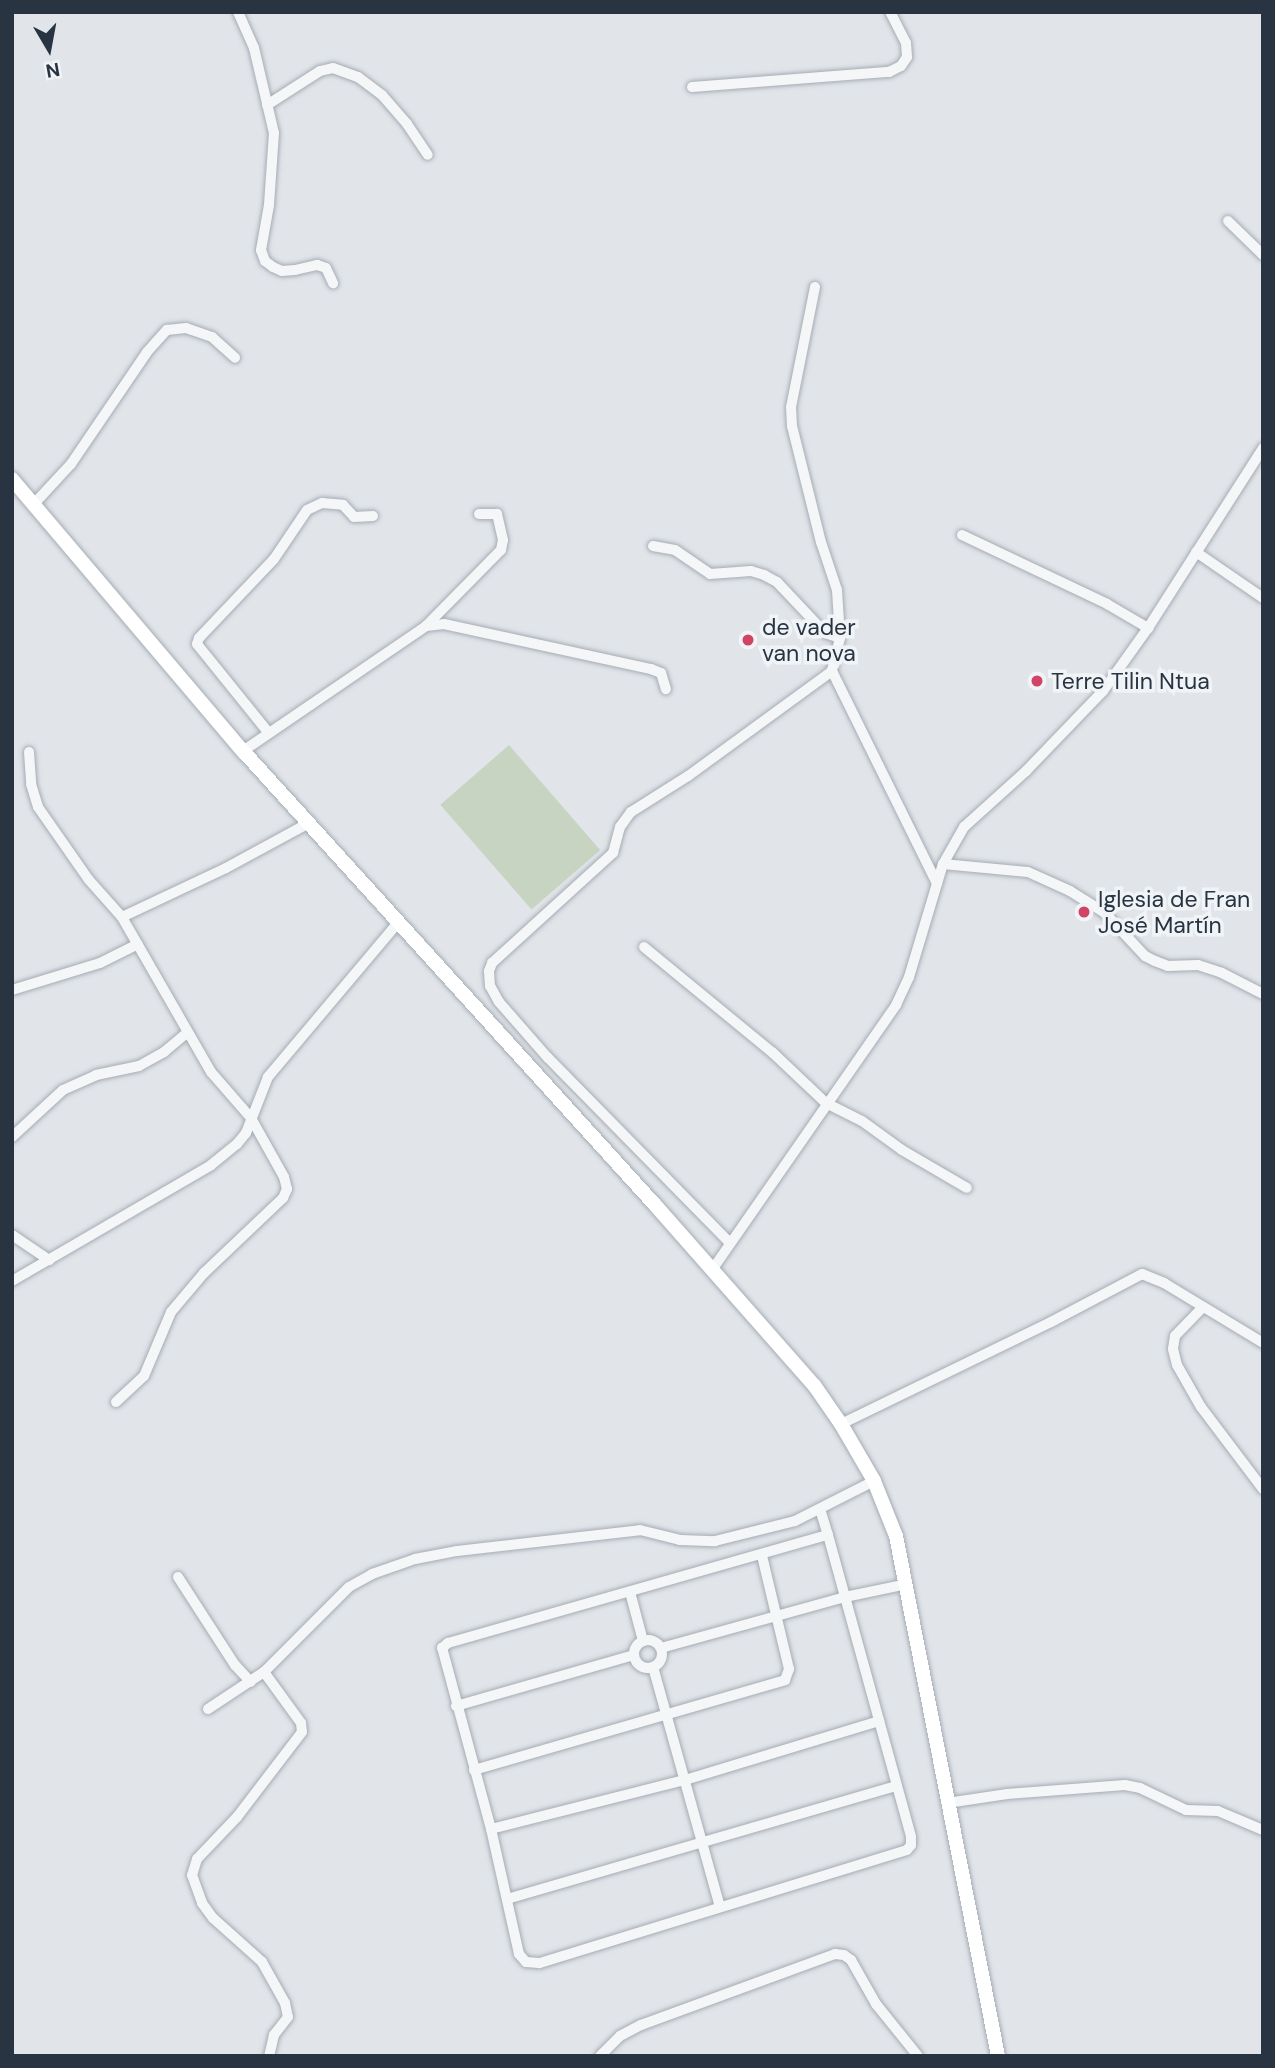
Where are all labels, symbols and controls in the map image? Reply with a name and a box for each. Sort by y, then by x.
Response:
north arrow [14,14,84,84]
text: N [44,57,62,84]
place label: de vader van nova [762,613,856,667]
marker: de vader van nova [740,632,756,648]
place label: Terre Tilin Ntua [1051,667,1210,695]
marker: Terre Tilin Ntua [1029,673,1045,689]
place label: Iglesia de Fran José Martín [1098,885,1250,939]
marker: Iglesia de Fran José Martín [1076,904,1092,920]

